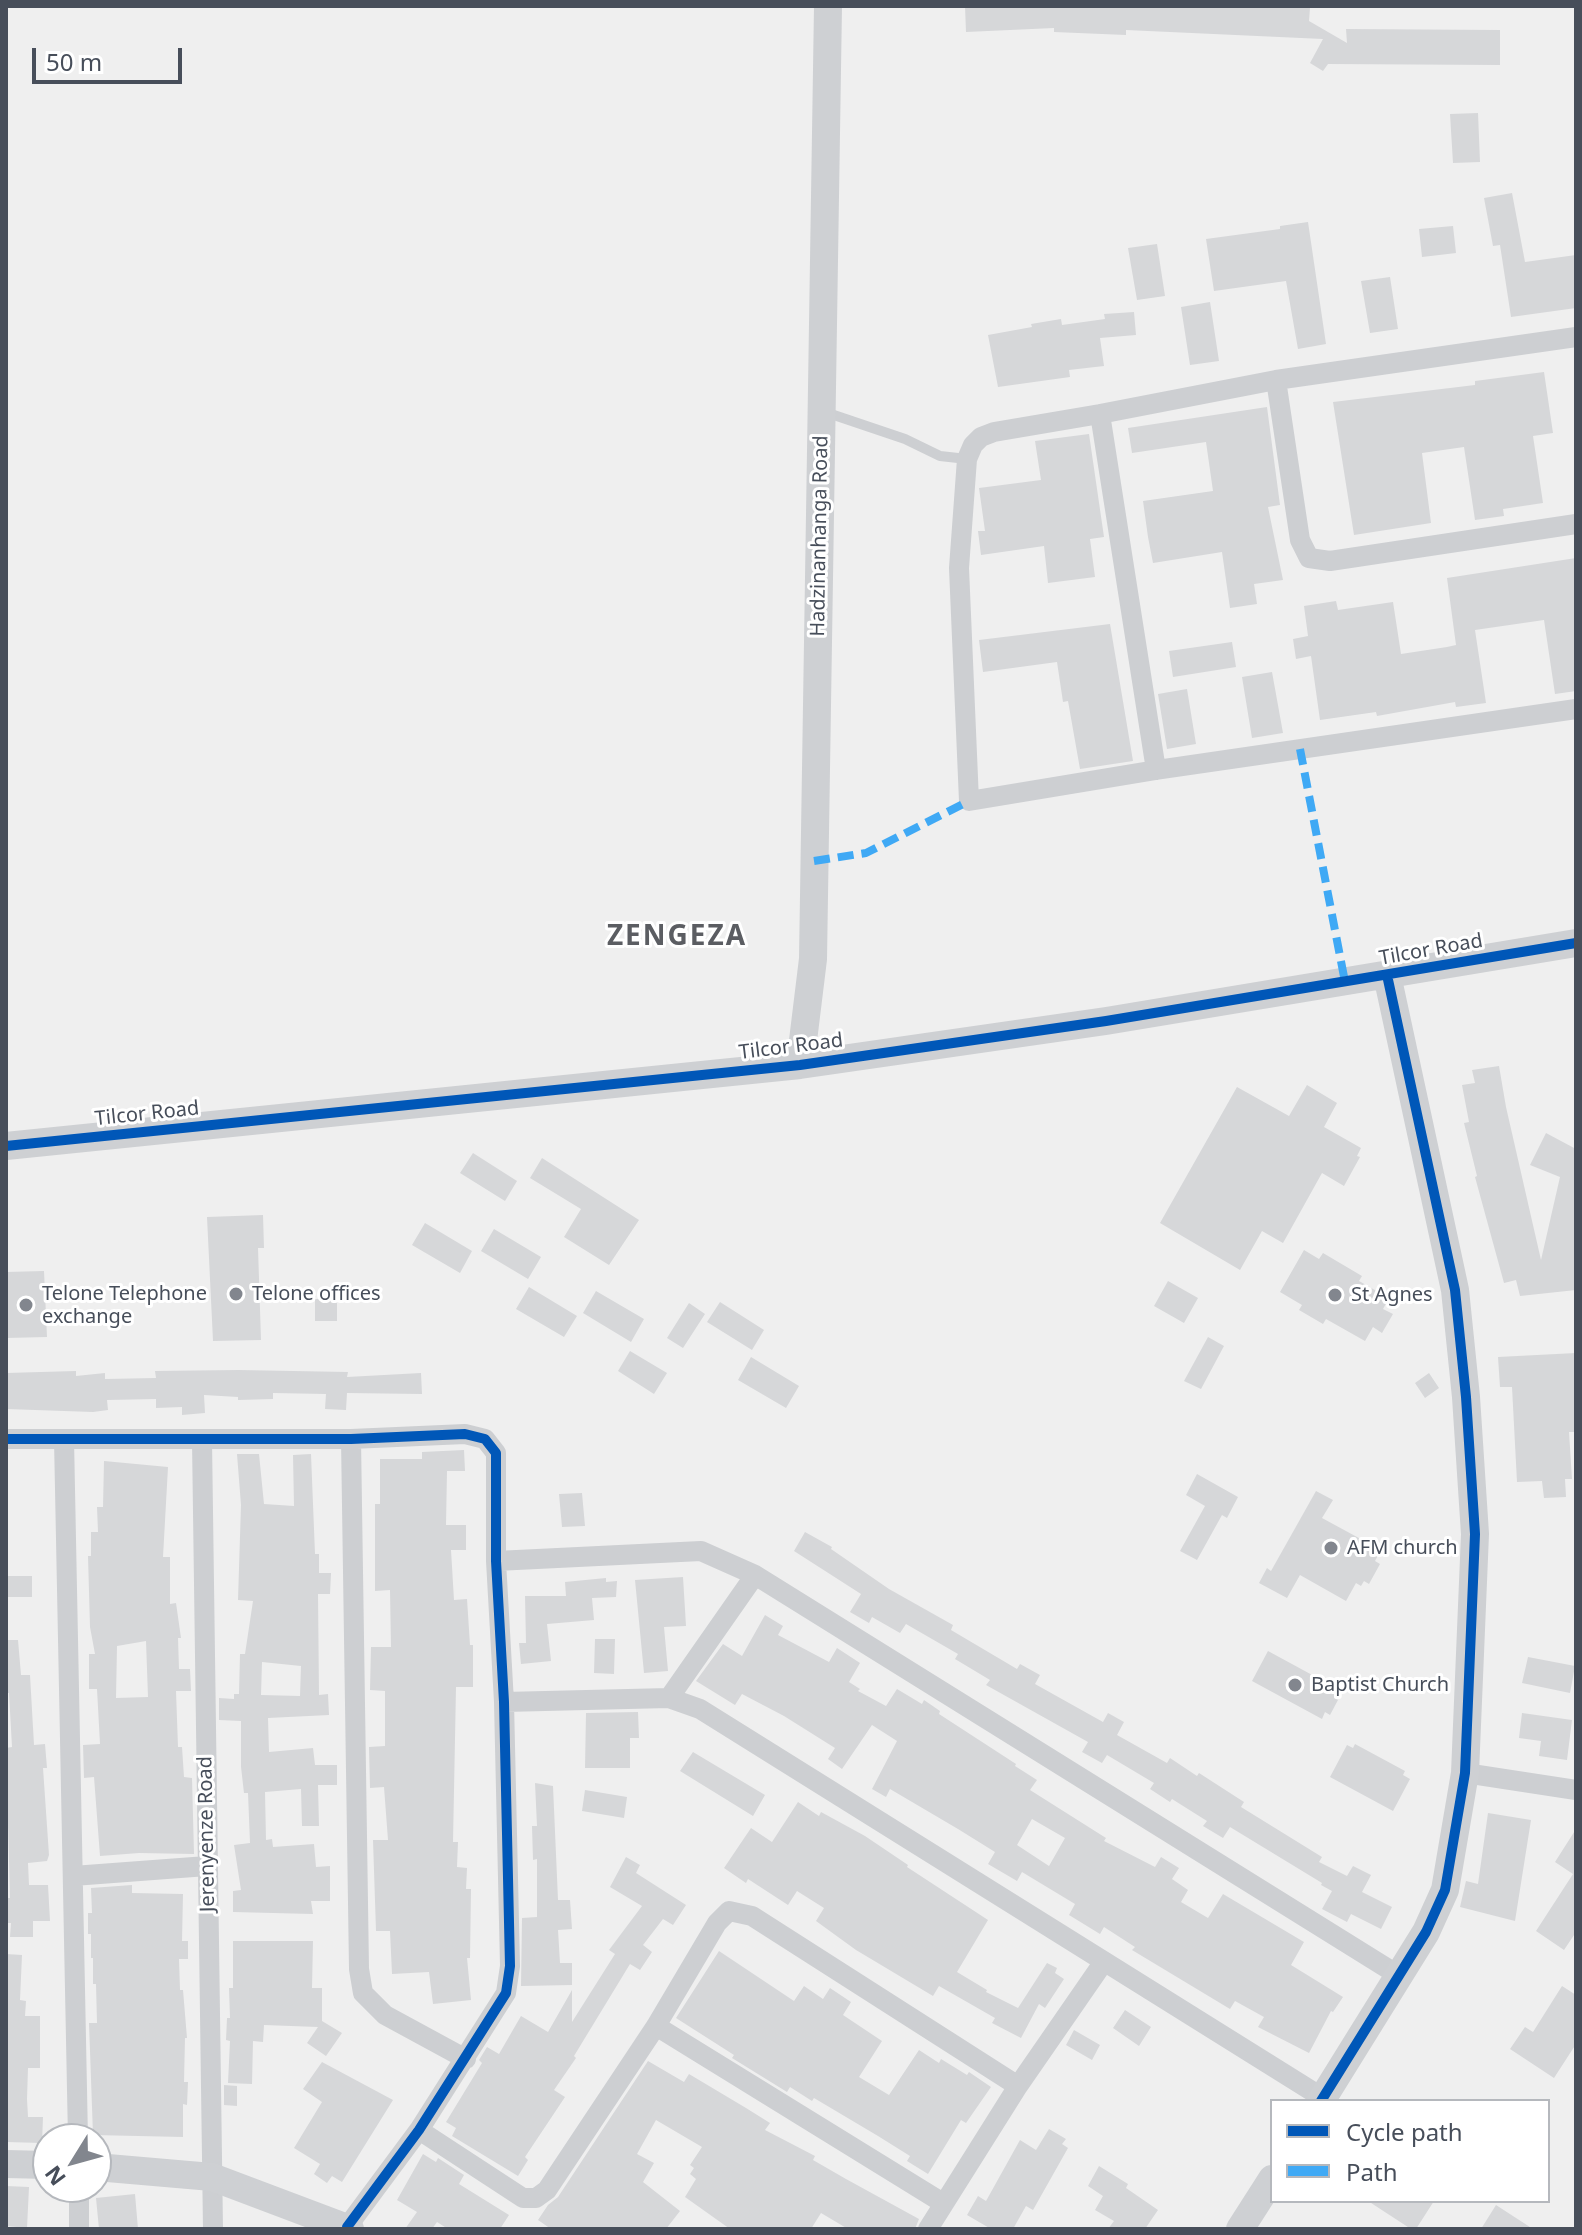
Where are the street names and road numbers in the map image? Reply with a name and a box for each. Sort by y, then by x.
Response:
street label: Hadzinanhanga Road [806,435,834,637]
street label: Tilcor Road [1377,929,1485,971]
street label: Tilcor Road [738,1029,844,1065]
street label: Tilcor Road [94,1097,200,1131]
street label: Jerenyenze Road [194,1756,220,1912]

